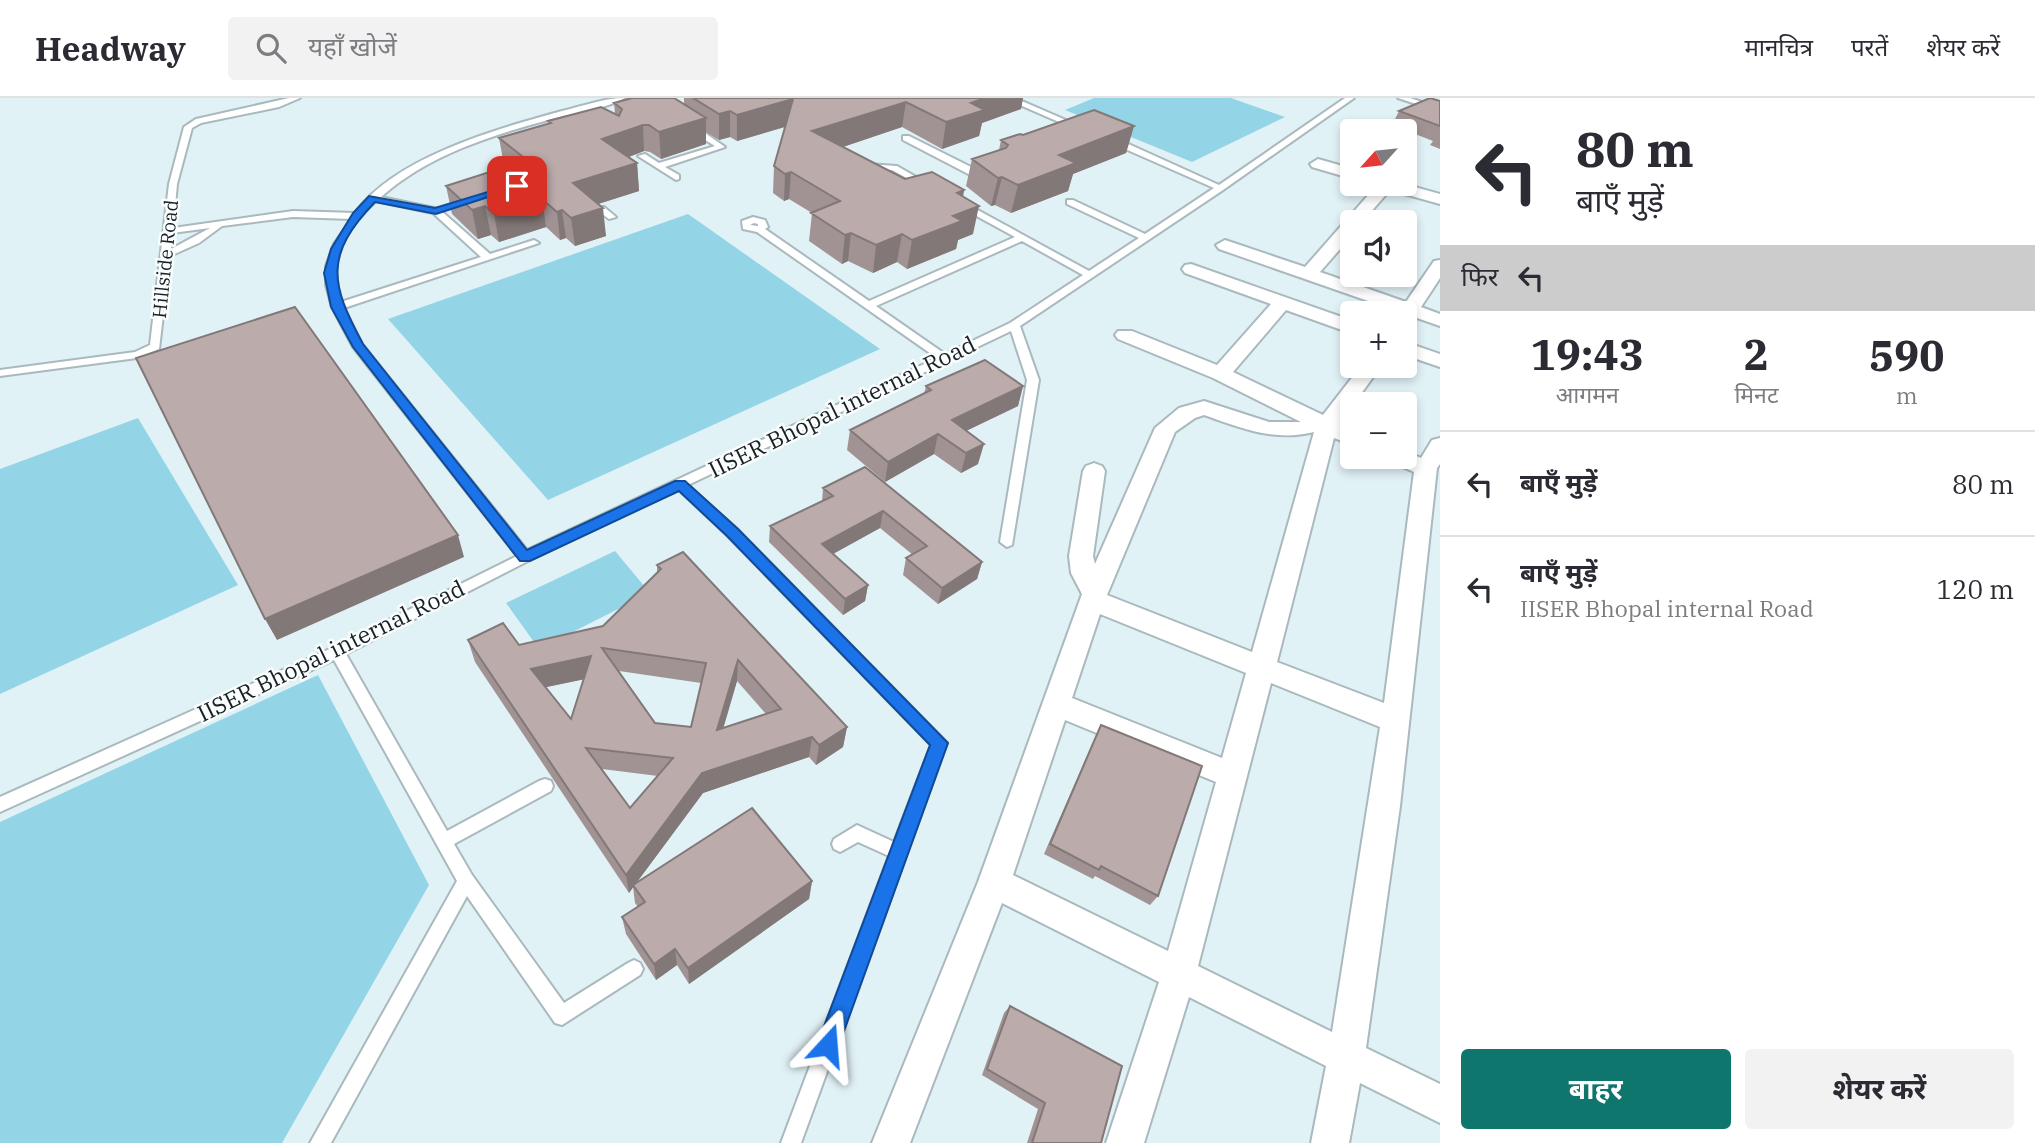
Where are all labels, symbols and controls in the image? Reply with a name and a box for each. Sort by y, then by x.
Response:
search box [228,17,718,80]
text: Headway [35,27,186,70]
icon: search [252,29,290,67]
text: यहाँ खोजें [308,29,397,63]
text: मानचित्र [1744,31,1813,63]
text: परतें [1851,31,1888,63]
text: शेयर करें [1926,31,2000,63]
text: 80 m [1576,117,1694,180]
north arrow [1340,119,1418,196]
map controls [1340,119,1417,469]
icon: left [1461,126,1552,217]
pin [487,156,547,216]
icon: arrive [498,167,536,205]
text: बाएँ मुड़ें [1576,179,1664,221]
street label: Hillside Road [147,199,183,319]
button: sound [1340,210,1417,287]
text: फिर [1461,259,1498,293]
icon: left [1512,259,1550,297]
button: + [1340,301,1417,378]
text: 19:43 [1530,327,1644,382]
text: 2 [1744,327,1769,382]
street label: IISER Bhopal internal Road [703,328,980,484]
text: 590 [1869,328,1945,383]
text: आगमन [1556,379,1619,409]
text: मिनट [1734,379,1778,409]
text: m [1896,380,1918,410]
button: − [1340,392,1417,469]
icon: left [1461,465,1499,503]
text: बाएँ मुड़ें [1520,465,1597,499]
text: 80 m [1952,467,2014,501]
text: बाएँ मुड़ें [1520,555,1597,589]
icon: left [1461,570,1499,608]
street label: IISER Bhopal internal Road [192,572,469,728]
text: 120 m [1936,572,2014,606]
text: IISER Bhopal internal Road [1520,593,1814,623]
position arrow [791,1008,865,1082]
button: बाहर [1461,1049,1731,1129]
button: शेयर करें [1745,1049,2014,1129]

